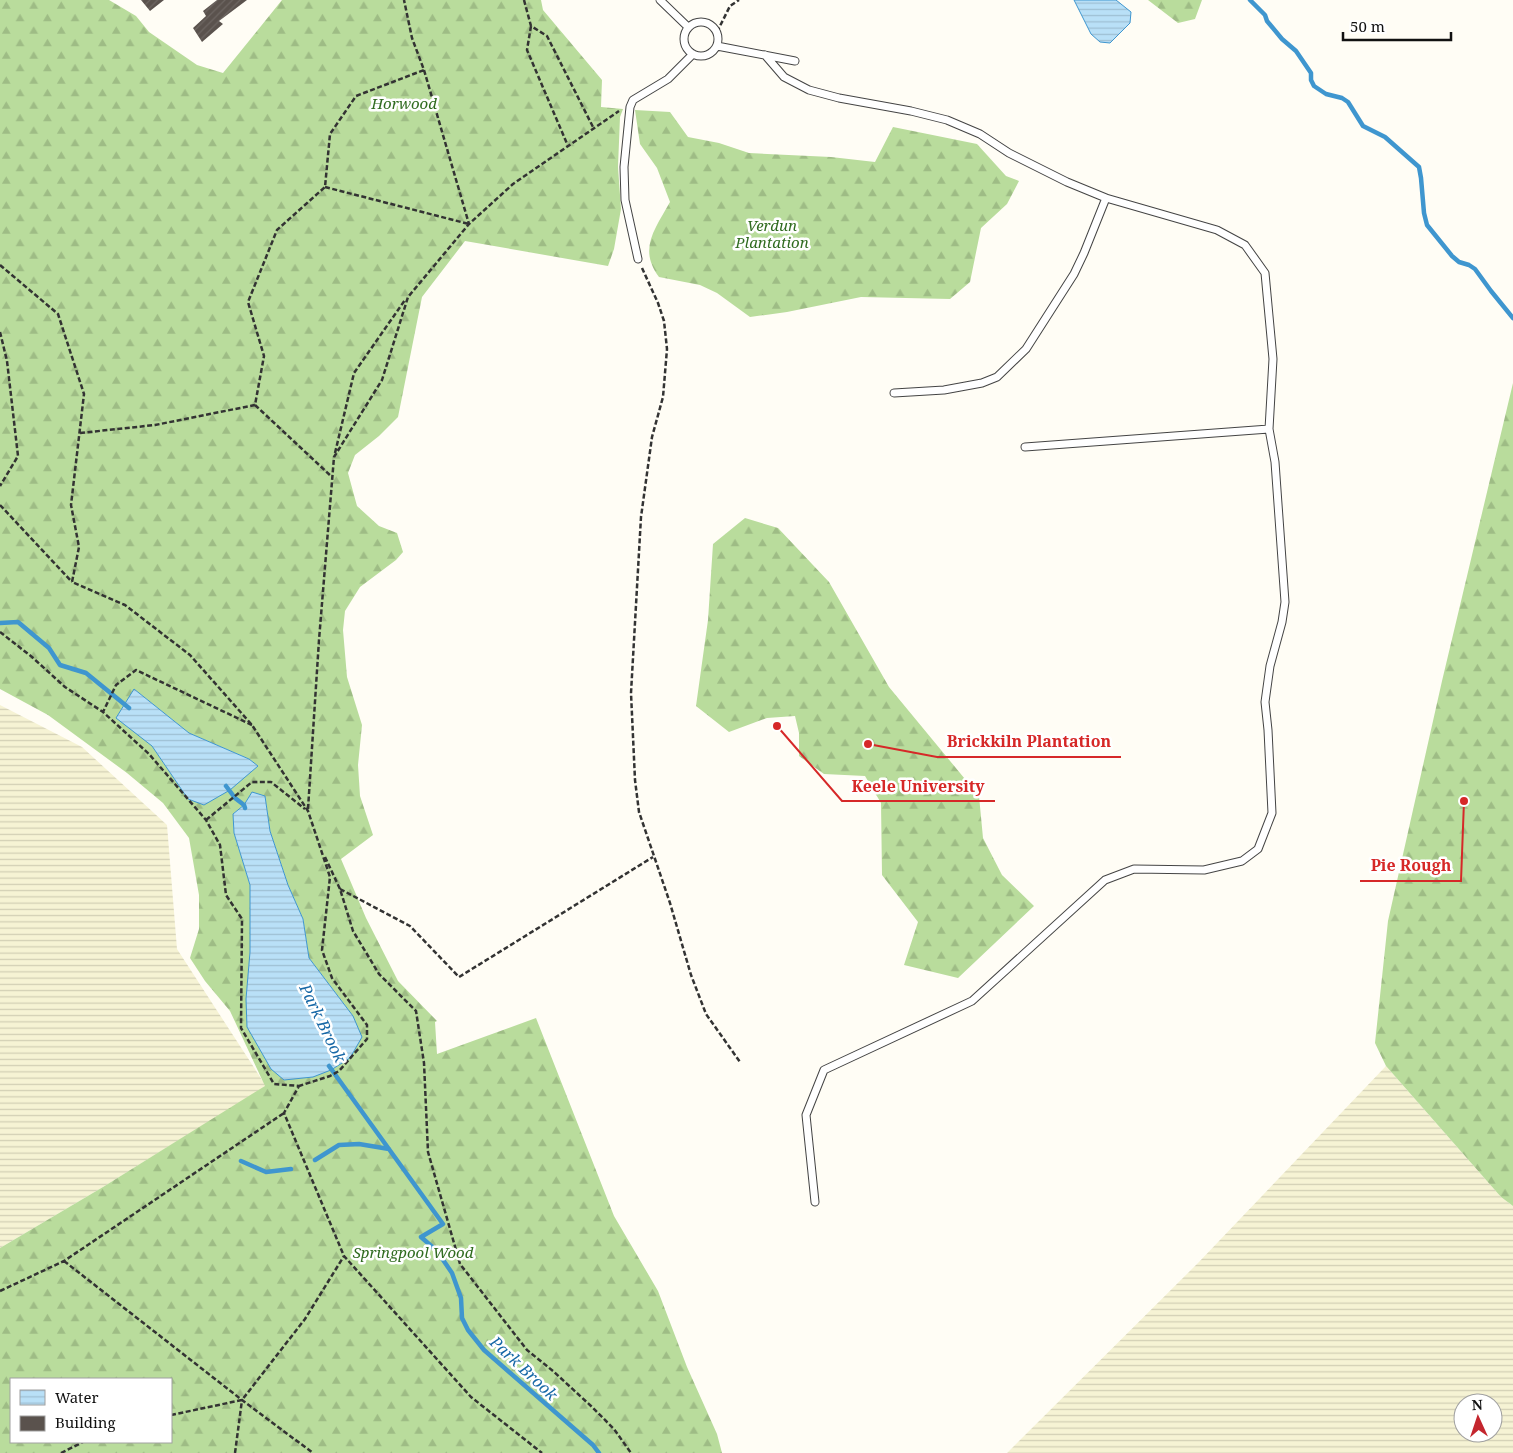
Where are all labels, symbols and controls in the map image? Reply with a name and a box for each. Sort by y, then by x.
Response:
scale bar [1343,10,1450,42]
text: 50 m [1350,16,1385,36]
park label: Horwood [370,93,437,113]
park label: Verdun Plantation [734,215,809,252]
callout: Brickkiln Plantation [937,726,1121,757]
text: Brickkiln Plantation [947,730,1112,752]
callout: Keele University [842,770,995,801]
text: Keele University [851,775,985,797]
callout: Pie Rough [1360,850,1461,881]
text: Pie Rough [1371,854,1452,876]
water label: Park Brook [294,979,352,1067]
park label: Springpool Wood [353,1242,474,1262]
water label: Park Brook [485,1330,563,1406]
legend [10,1378,172,1443]
text: Water [55,1387,98,1407]
north arrow [1453,1393,1503,1443]
text: N [1471,1395,1483,1414]
text: Building [55,1412,116,1432]

